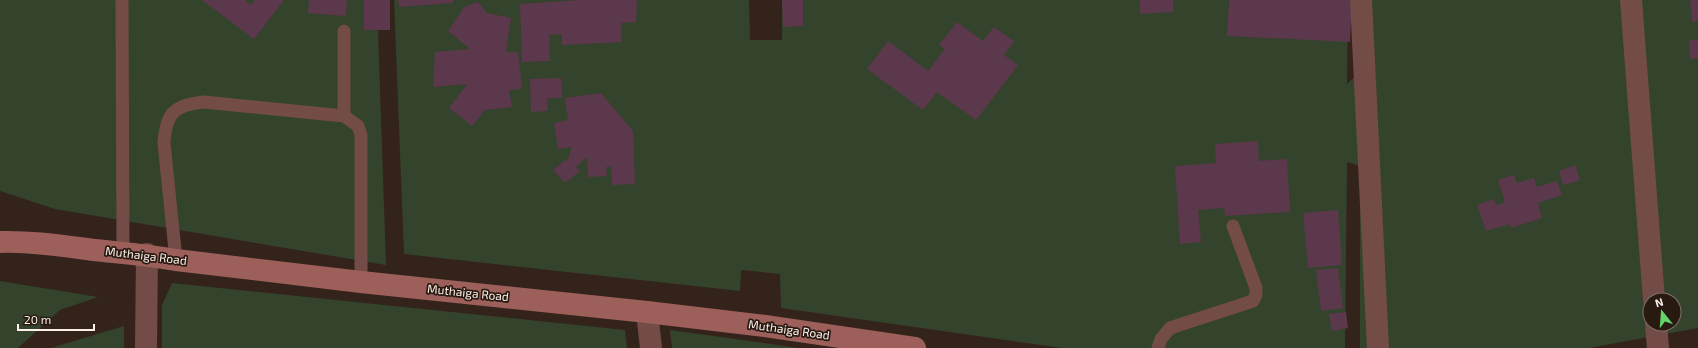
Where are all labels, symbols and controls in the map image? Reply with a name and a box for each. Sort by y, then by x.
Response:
street label: Muthaiga Road [105,243,188,267]
street label: Muthaiga Road [427,281,510,303]
north arrow [1642,292,1682,332]
text: N [1653,295,1665,309]
scale bar [18,306,94,332]
text: 20 m [24,312,51,326]
street label: Muthaiga Road [748,316,831,342]

